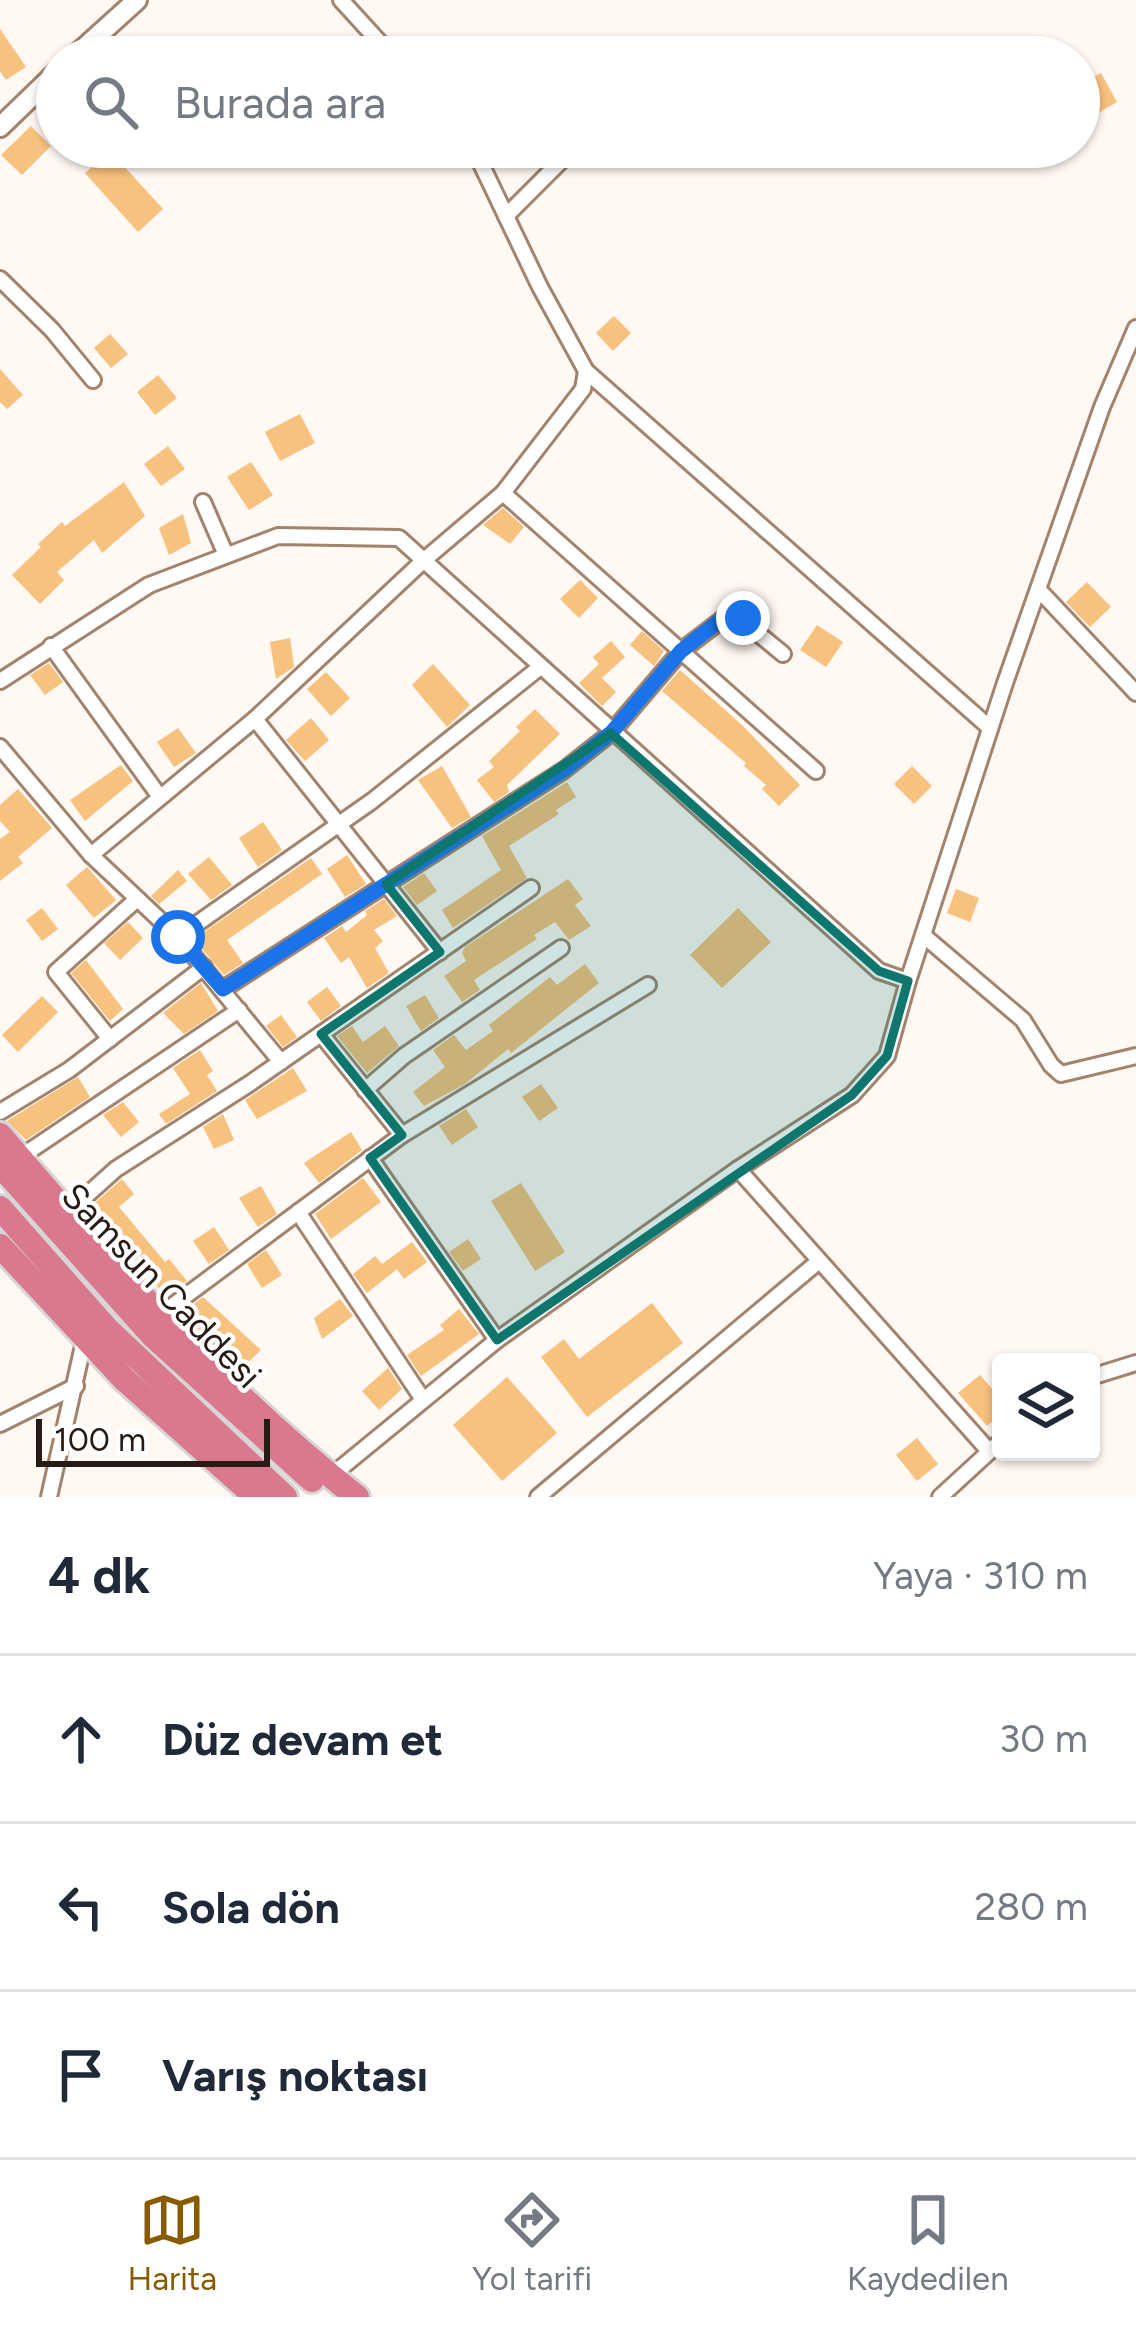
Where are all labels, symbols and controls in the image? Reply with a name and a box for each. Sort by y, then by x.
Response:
search box [36,36,1100,168]
icon: search [78,69,144,135]
text: Burada ara [174,75,386,129]
route end [716,591,770,645]
route start [151,910,205,964]
street label: Samsun Caddesi [53,1174,270,1397]
map controls [992,1353,1100,1461]
button: layers [992,1353,1100,1461]
scale bar [36,1413,270,1466]
text: 100 m [54,1420,146,1459]
text: 4 dk [48,1545,150,1606]
text: Yaya · 310 m [873,1552,1088,1599]
icon: ahead [48,1706,114,1772]
text: Düz devam et [162,1712,443,1766]
text: 30 m [999,1715,1088,1762]
icon: left [48,1874,114,1940]
text: Sola dön [162,1880,340,1934]
text: 280 m [974,1883,1088,1930]
icon: arrive [48,2042,114,2108]
text: Varış noktası [162,2048,428,2102]
tab: Harita [127,2187,217,2298]
tab: Yol tarifi [472,2187,592,2298]
tab: Kaydedilen [847,2187,1009,2298]

